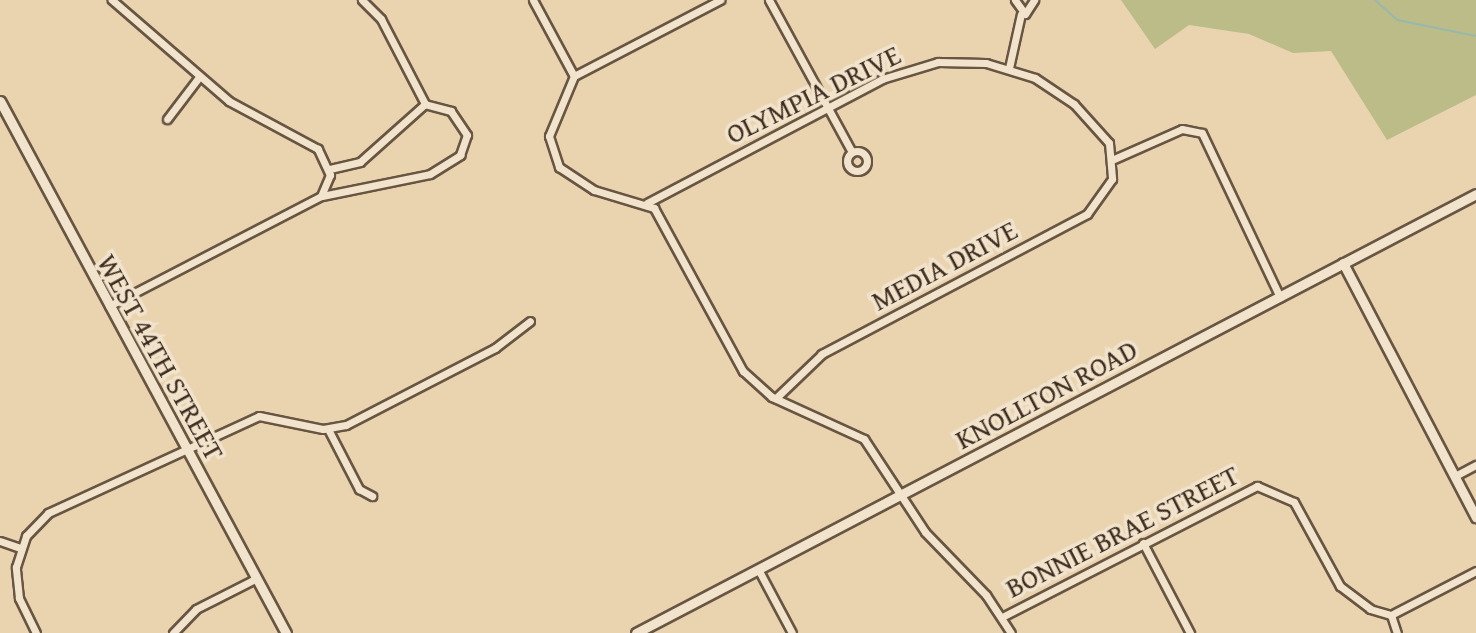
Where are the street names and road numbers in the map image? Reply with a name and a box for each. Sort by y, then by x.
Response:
street label: OLYMPIA DRIVE [720,37,906,151]
street label: MEDIA DRIVE [865,213,1023,317]
street label: WEST 44TH STREET [90,248,232,466]
street label: KNOLLTON ROAD [949,332,1143,456]
street label: BONNIE BRAE STREET [1000,458,1244,604]

